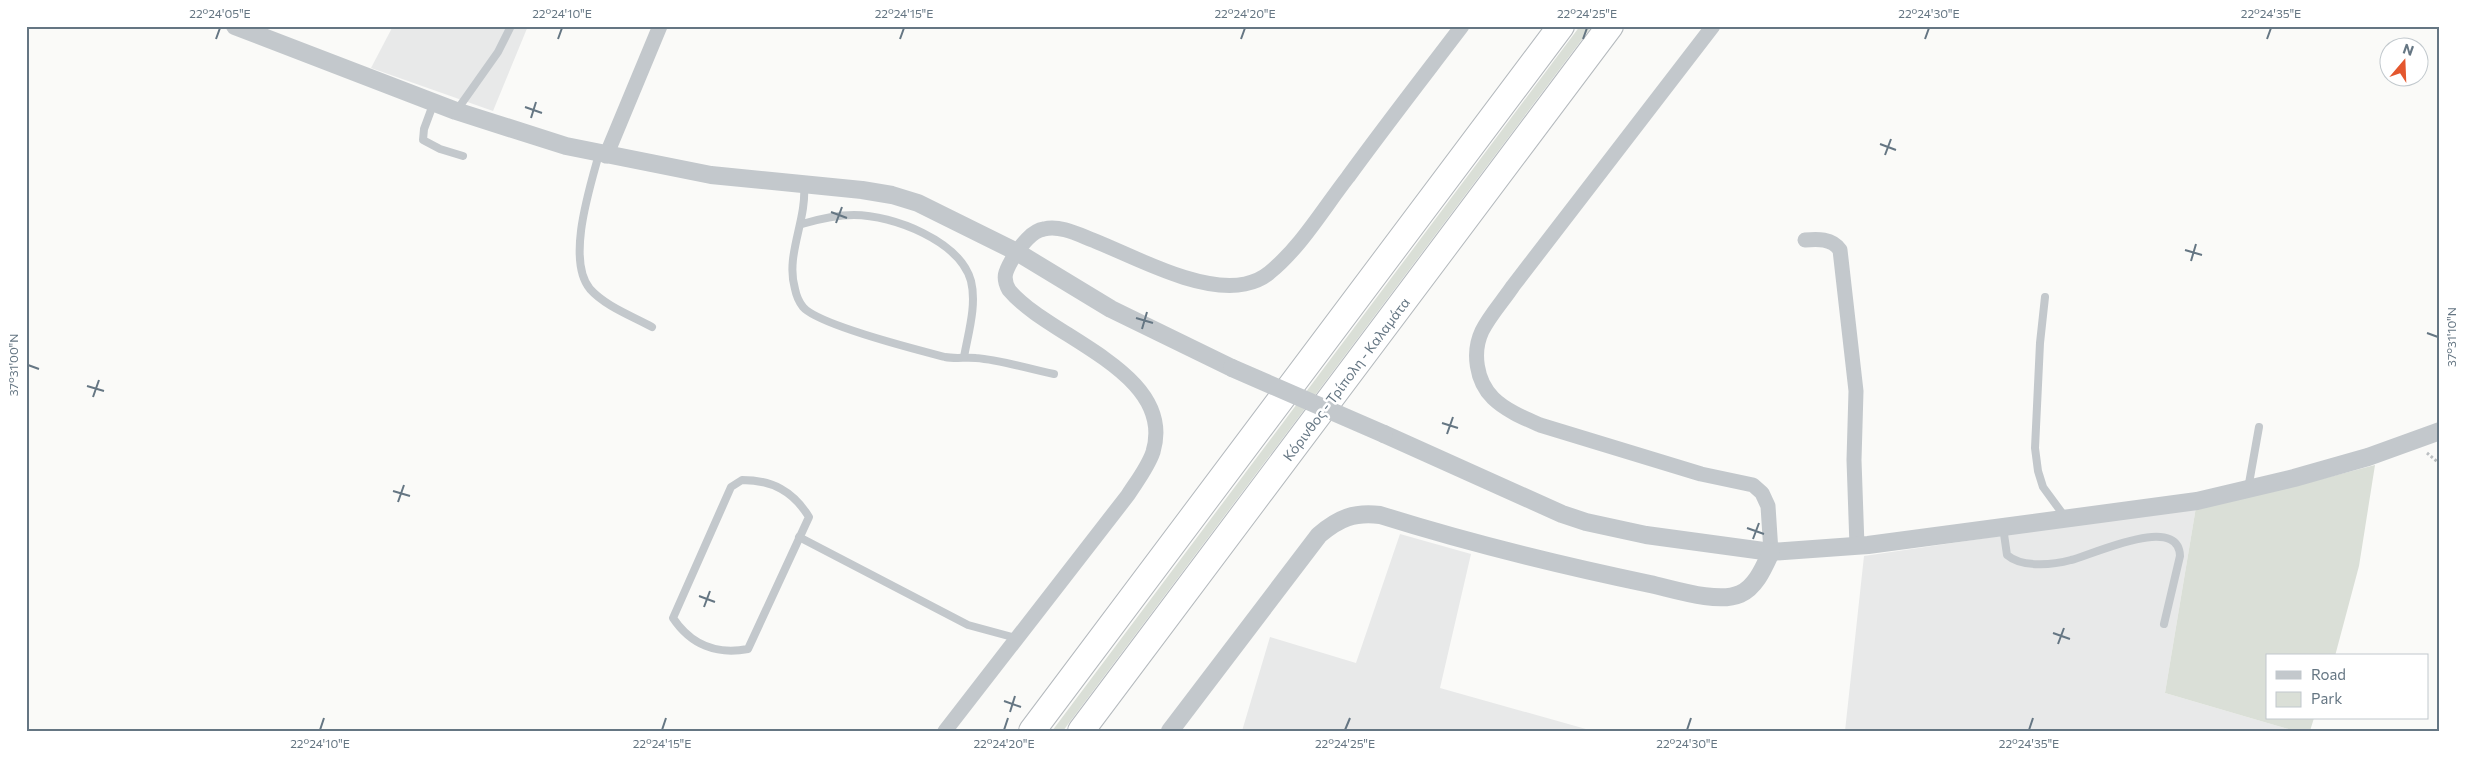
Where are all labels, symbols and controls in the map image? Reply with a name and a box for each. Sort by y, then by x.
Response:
text: 22°24'05"E [189,6,251,20]
text: 22°24'10"E [532,6,592,20]
text: 22°24'15"E [875,6,933,20]
text: 22°24'20"E [1214,6,1276,20]
text: 22°24'25"E [1557,6,1617,20]
text: 22°24'30"E [1898,6,1960,20]
text: 22°24'35"E [2241,6,2301,20]
north arrow [2378,38,2428,88]
text: N [2401,39,2416,59]
street label: Κόρινθος - Τρίπολη - Καλαμάτα [1279,294,1413,464]
text: 37°31'10"N [2444,307,2458,367]
text: 37°31'00"N [6,334,20,396]
legend [2266,654,2428,720]
text: Road [2311,665,2346,683]
text: Park [2311,689,2342,707]
text: 22°24'10"E [290,736,350,750]
text: 22°24'15"E [633,736,691,750]
text: 22°24'20"E [973,736,1035,750]
text: 22°24'25"E [1315,736,1375,750]
text: 22°24'30"E [1656,736,1718,750]
text: 22°24'35"E [1999,736,2059,750]

